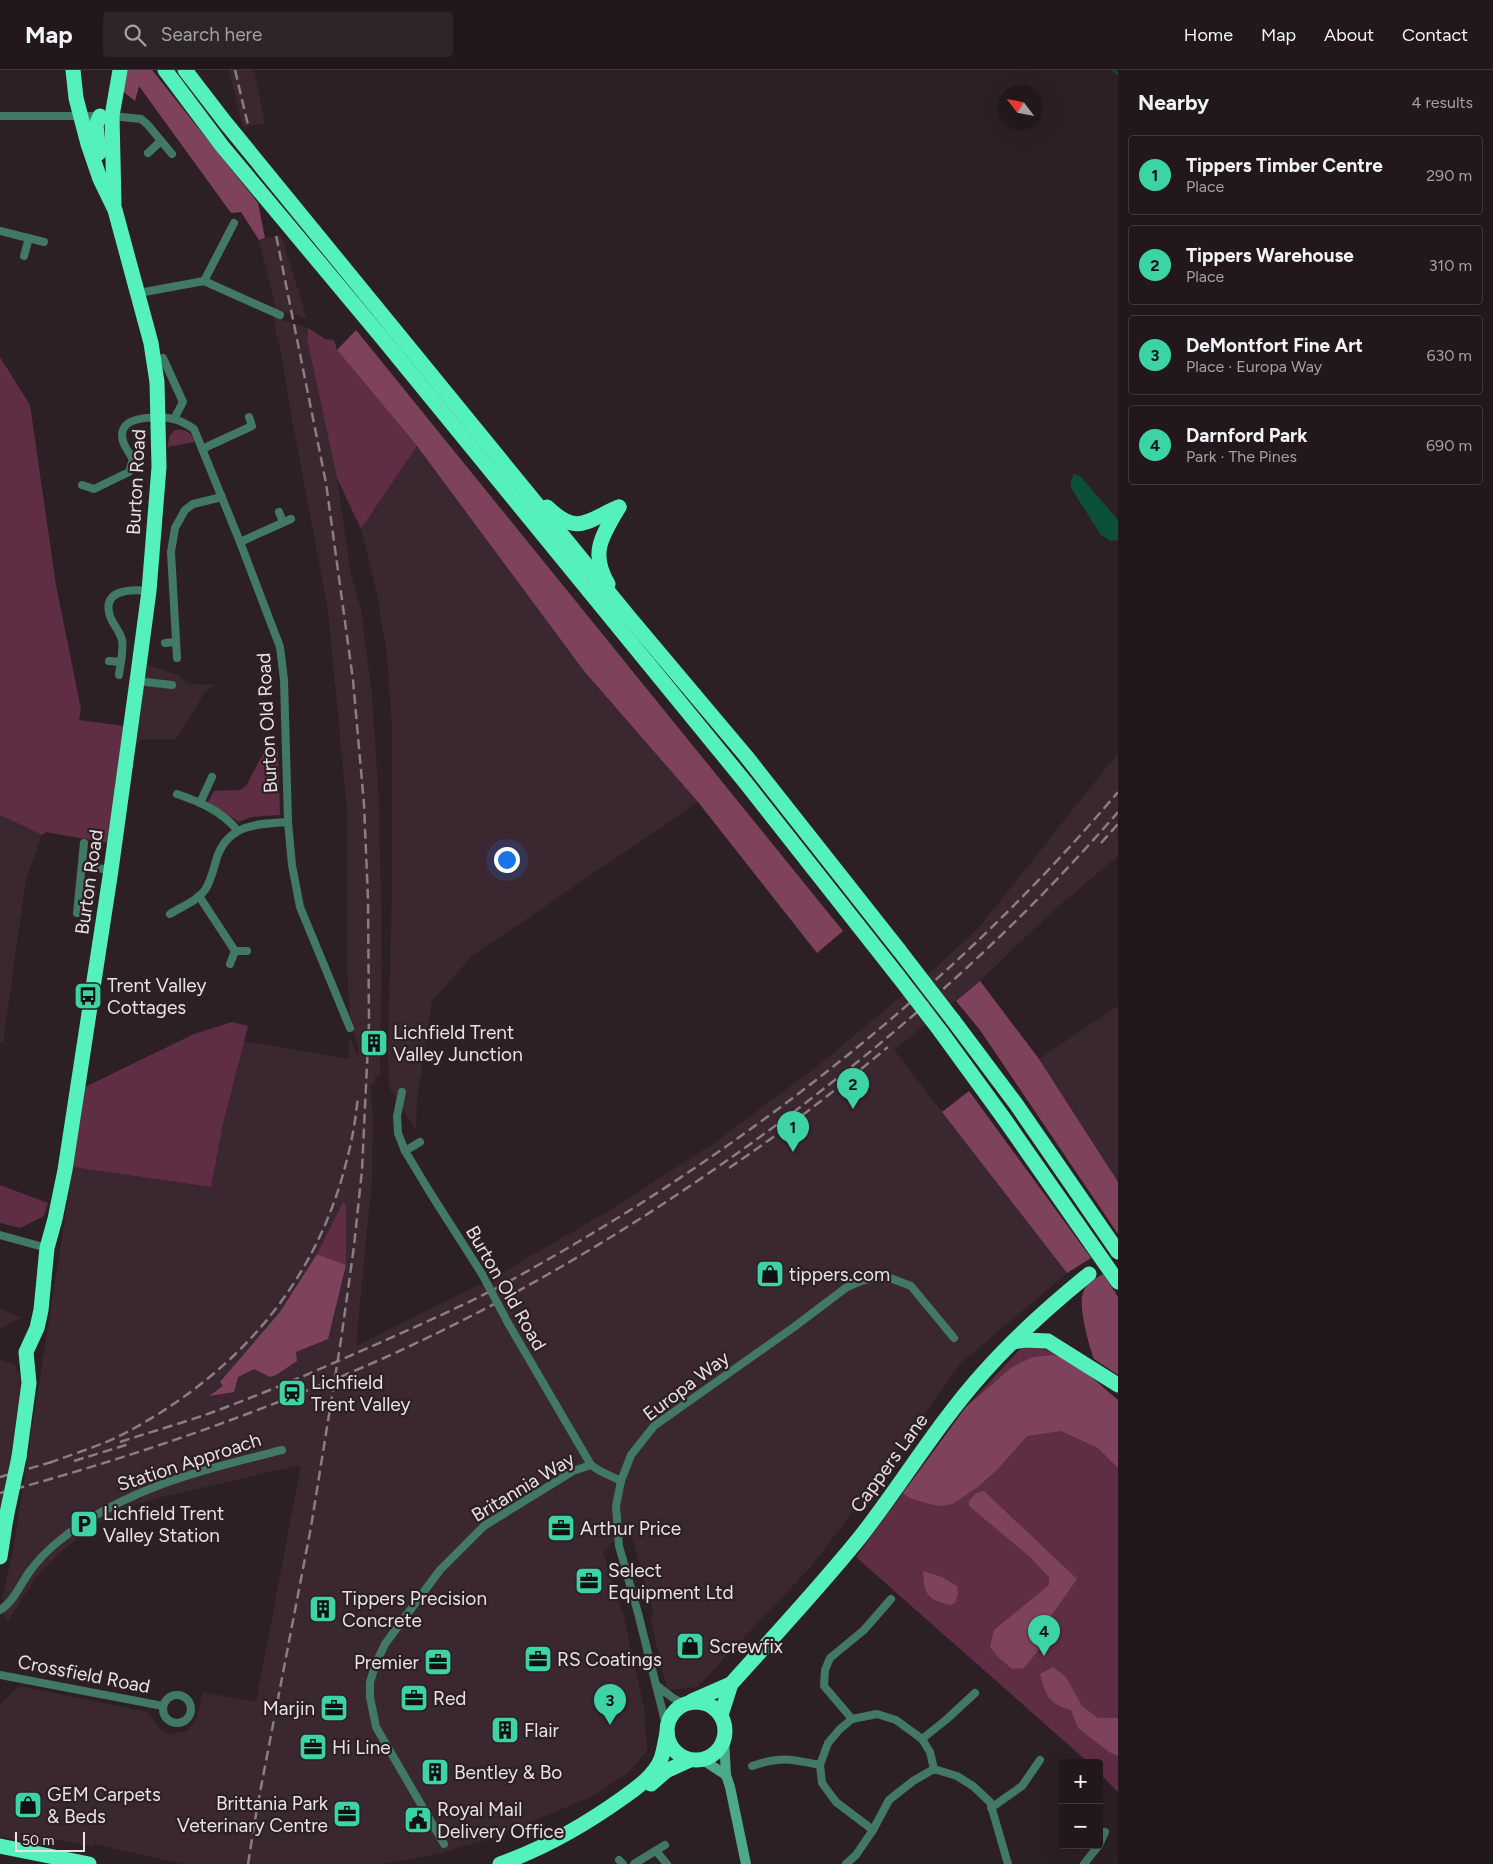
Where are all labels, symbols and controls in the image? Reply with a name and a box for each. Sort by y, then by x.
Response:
search box [103,12,453,57]
text: Map [25,20,73,49]
icon: search [121,21,149,49]
text: Search here [161,23,262,46]
text: Home [1184,24,1233,46]
text: Map [1261,24,1296,46]
text: About [1324,24,1374,46]
text: Contact [1402,24,1468,46]
north arrow [998,85,1043,130]
text: Nearby [1138,90,1209,115]
text: 4 results [1412,93,1473,112]
text: Tippers Timber Centre [1186,154,1383,177]
text: 1 [1152,166,1158,185]
text: 290 m [1426,166,1472,185]
text: Place [1186,177,1224,196]
text: Tippers Warehouse [1186,244,1354,267]
text: 2 [1150,256,1160,275]
text: 310 m [1429,256,1472,275]
text: Place [1186,267,1224,286]
text: DeMontfort Fine Art [1186,334,1363,357]
text: 3 [1151,346,1159,365]
text: 630 m [1426,346,1472,365]
text: Place · Europa Way [1186,357,1322,376]
text: Darnford Park [1186,424,1308,447]
street label: Burton Road [122,429,150,535]
text: 4 [1150,436,1160,455]
text: 690 m [1426,436,1472,455]
text: Park · The Pines [1186,447,1297,466]
street label: Burton Old Road [252,652,282,794]
street label: Burton Road [70,828,108,936]
your location [494,847,520,873]
place label: Trent Valley Cottages [107,974,206,1019]
bus stop icon: Trent Valley Cottages [73,981,103,1011]
place label: Lichfield Trent Valley Junction [393,1021,523,1066]
building icon: Lichfield Trent Valley Junction [359,1028,389,1058]
pin: 2 [837,1068,869,1109]
pin: 1 [777,1111,809,1152]
street label: Burton Old Road [461,1221,551,1355]
shop icon: tippers.com [755,1259,785,1289]
place label: tippers.com [789,1263,890,1286]
street label: Europa Way [638,1346,734,1426]
place label: Lichfield Trent Valley [311,1371,410,1416]
station icon: Lichfield Trent Valley [277,1378,307,1408]
street label: Cappers Lane [845,1409,933,1517]
street label: Station Approach [114,1428,264,1496]
street label: Britannia Way [467,1447,579,1527]
place label: Lichfield Trent Valley Station [103,1502,224,1547]
parking icon: Lichfield Trent Valley Station [69,1509,99,1539]
office icon: Arthur Price [546,1513,576,1543]
place label: Arthur Price [580,1517,681,1540]
place label: Select Equipment Ltd [608,1559,734,1604]
office icon: Select Equipment Ltd [574,1566,604,1596]
place label: Tippers Precision Concrete [342,1587,487,1632]
building icon: Tippers Precision Concrete [308,1594,338,1624]
pin: 4 [1028,1615,1060,1656]
shop icon: Screwfix [675,1631,705,1661]
place label: Screwfix [709,1635,783,1658]
office icon: RS Coatings [523,1644,553,1674]
office icon: Premier [423,1647,453,1677]
place label: RS Coatings [557,1648,662,1671]
street label: Crossfield Road [16,1650,152,1698]
place label: Premier [354,1651,420,1674]
office icon: Red [399,1683,429,1713]
pin: 3 [594,1684,626,1725]
place label: Red [433,1687,466,1710]
office icon: Marjin [319,1693,349,1723]
place label: Marjin [263,1697,315,1720]
building icon: Flair [490,1715,520,1745]
place label: Flair [524,1719,560,1742]
office icon: Hi Line [298,1732,328,1762]
place label: Hi Line [332,1736,391,1759]
building icon: Bentley & Bo [420,1757,450,1787]
map controls [1058,1759,1103,1849]
button: + [1058,1759,1103,1804]
place label: Bentley & Bo [454,1761,562,1784]
place label: GEM Carpets & Beds [47,1783,161,1828]
shop icon: GEM Carpets & Beds [13,1790,43,1820]
place label: Brittania Park Veterinary Centre [177,1792,329,1837]
place label: Royal Mail Delivery Office [437,1798,564,1843]
office icon: Brittania Park Veterinary Centre [332,1799,362,1829]
button: − [1058,1804,1103,1849]
public building icon: Royal Mail Delivery Office [403,1805,433,1835]
scale bar [15,1829,85,1852]
text: 50 m [22,1832,54,1849]

